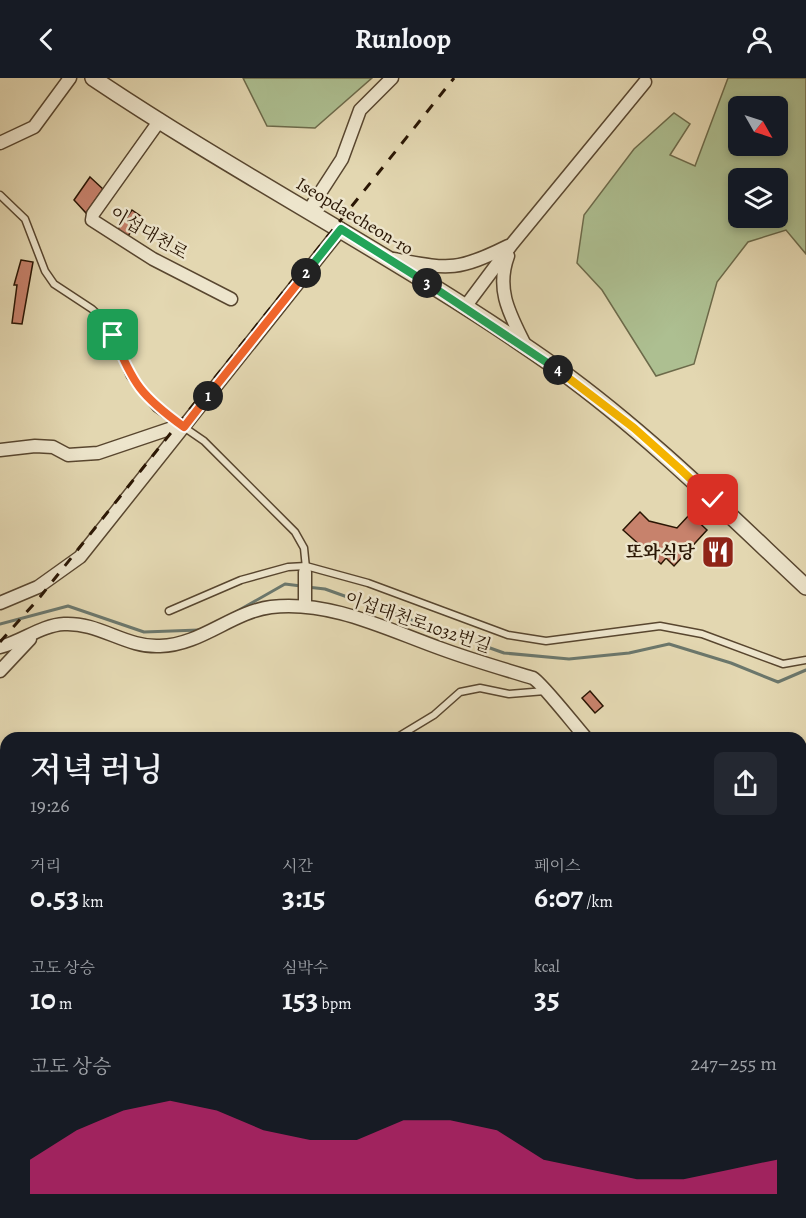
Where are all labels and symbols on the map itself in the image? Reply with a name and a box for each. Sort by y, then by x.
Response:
north arrow [728,96,788,156]
street label: Iseopdaecheon-ro [292,172,418,260]
street label: 이섭대천로 [105,201,193,265]
pin: 2 [291,258,321,288]
pin: 3 [412,268,442,298]
pin [87,309,138,360]
pin: 4 [543,355,573,385]
pin: 1 [193,381,223,411]
pin [687,474,738,525]
restaurant icon: 또와식당 [700,534,736,570]
place label: 또와식당 [625,540,696,564]
street label: 이섭대천로1032번길 [342,586,494,658]

